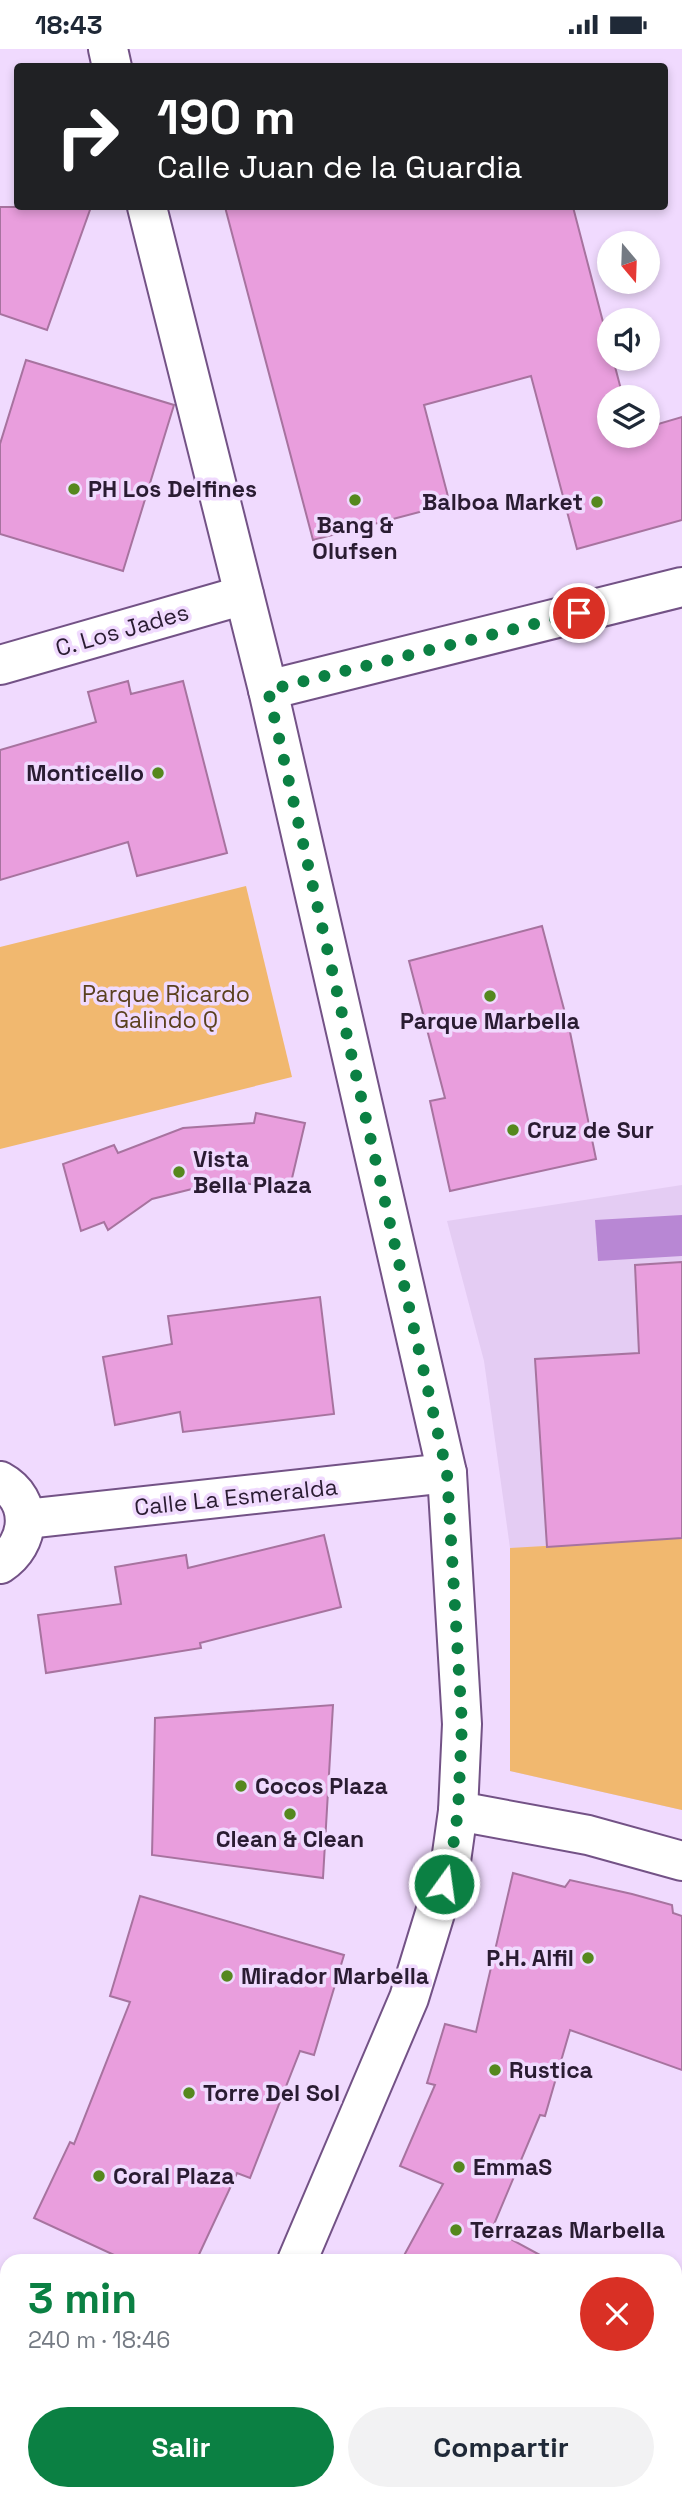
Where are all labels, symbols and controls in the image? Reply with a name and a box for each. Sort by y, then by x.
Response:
text: 18:43 [35,8,102,42]
text: 190 m [157,86,295,148]
icon: right [42,91,133,182]
text: Calle Juan de la Guardia [157,147,523,187]
north arrow [597,231,660,294]
map controls [597,231,660,448]
button: sound [597,308,660,371]
button: layers [597,385,660,448]
place label: PH Los Delfines [88,474,257,504]
marker: PH Los Delfines [66,481,82,497]
place label: Balboa Market [422,487,583,517]
marker: Bang & Olufsen [347,492,363,508]
marker: Balboa Market [589,494,605,510]
place label: Bang & Olufsen [312,510,398,566]
pin [549,583,609,643]
icon: arrive [560,594,598,632]
street label: C. Los Jades [52,597,192,663]
place label: Monticello [26,758,144,788]
marker: Monticello [150,765,166,781]
park label: Parque Ricardo Galindo Q [82,979,250,1035]
marker: Parque Marbella [482,988,498,1004]
place label: Parque Marbella [400,1006,580,1036]
place label: Cruz de Sur [527,1115,654,1145]
marker: Cruz de Sur [505,1122,521,1138]
place label: Vista Bella Plaza [193,1144,311,1200]
marker: Vista Bella Plaza [171,1164,187,1180]
street label: Calle La Esmeralda [133,1471,339,1523]
place label: Cocos Plaza [255,1771,388,1801]
marker: Cocos Plaza [233,1778,249,1794]
marker: Clean & Clean [282,1806,298,1822]
place label: Clean & Clean [216,1824,364,1854]
position arrow [407,1847,481,1921]
place label: P.H. Alfil [486,1943,574,1973]
marker: P.H. Alfil [580,1950,596,1966]
place label: Mirador Marbella [241,1961,429,1991]
marker: Mirador Marbella [219,1968,235,1984]
place label: Rustica [509,2055,593,2085]
marker: Rustica [487,2062,503,2078]
place label: Torre Del Sol [203,2078,340,2108]
marker: Torre Del Sol [181,2085,197,2101]
place label: EmmaS [473,2152,552,2182]
marker: EmmaS [451,2159,467,2175]
place label: Coral Plaza [113,2161,235,2191]
marker: Coral Plaza [91,2168,107,2184]
place label: Terrazas Marbella [470,2215,665,2245]
marker: Terrazas Marbella [448,2222,464,2238]
text: 3 min [28,2272,137,2325]
button: close [580,2277,654,2351]
text: 240 m · 18:46 [28,2325,170,2355]
button: Salir [28,2407,334,2487]
button: Compartir [348,2407,654,2487]

